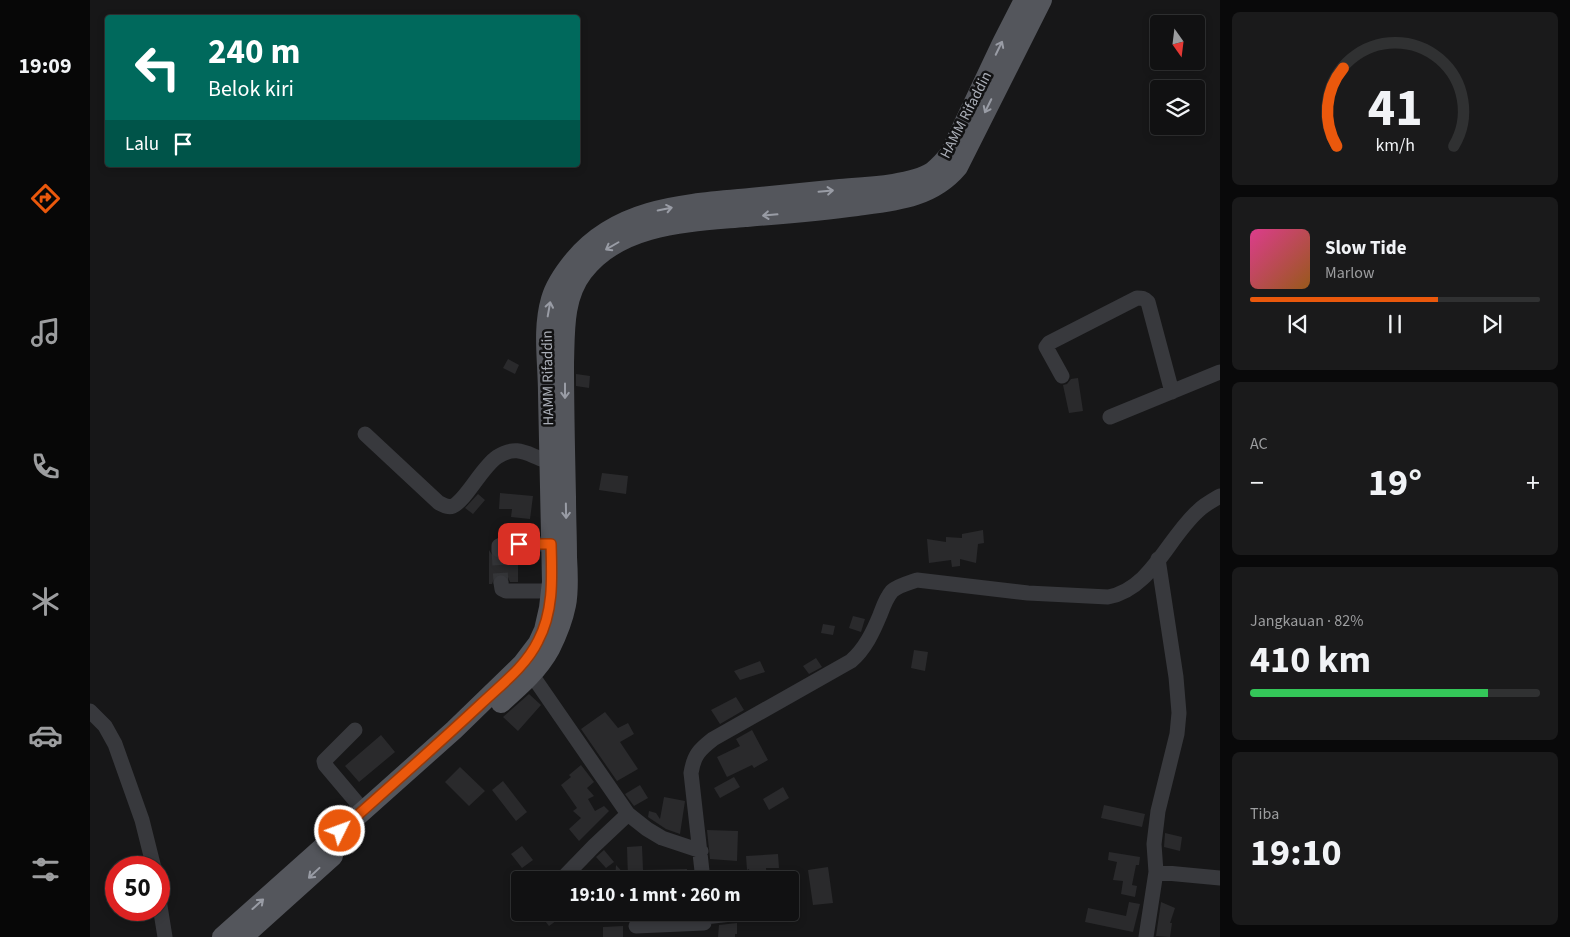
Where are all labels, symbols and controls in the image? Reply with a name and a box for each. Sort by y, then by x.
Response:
north arrow [1150,15,1205,70]
map controls [1150,15,1205,135]
text: 240 m [208,27,300,77]
icon: left [125,35,190,100]
one-way arrow [995,41,1005,56]
text: 19:09 [18,50,72,82]
street label: HAMM Rifaddin [935,68,997,162]
text: 41 [1368,72,1422,146]
text: Belok kiri [208,73,294,105]
button: layers [1150,80,1205,135]
one-way arrow [983,98,993,113]
icon: arrive [169,130,197,158]
text: Lalu [125,131,159,158]
text: km/h [1375,133,1415,158]
icon: directions [28,181,63,216]
one-way arrow [818,186,834,196]
one-way arrow [657,204,673,213]
one-way arrow [762,210,778,220]
text: Slow Tide [1325,235,1406,262]
one-way arrow [606,242,620,252]
text: Marlow [1325,262,1374,284]
one-way arrow [545,302,555,318]
icon: previous [1284,310,1312,338]
icon: pause [1381,310,1409,338]
icon: next [1478,310,1506,338]
icon: music [28,315,63,350]
street label: HAMM Rifaddin [537,330,559,426]
one-way arrow [560,383,569,399]
text: AC [1250,433,1268,455]
icon: phone [28,449,63,484]
text: 19° [1368,456,1422,510]
text: − [1250,463,1264,503]
text: + [1526,463,1540,503]
one-way arrow [561,502,571,519]
pin [498,523,540,565]
icon: arrive [505,530,533,558]
icon: climate [28,584,63,619]
text: Jangkauan · 82% [1250,610,1363,632]
text: 410 km [1250,633,1371,687]
icon: car [28,718,63,753]
text: Tiba [1250,803,1279,825]
position arrow [313,804,365,856]
text: 19:10 [1250,826,1342,880]
icon: filters [28,852,63,887]
speed limit sign: 50 [105,856,170,921]
one-way arrow [308,867,321,879]
text: 19:10 · 1 mnt · 260 m [570,882,740,909]
one-way arrow [252,899,265,910]

